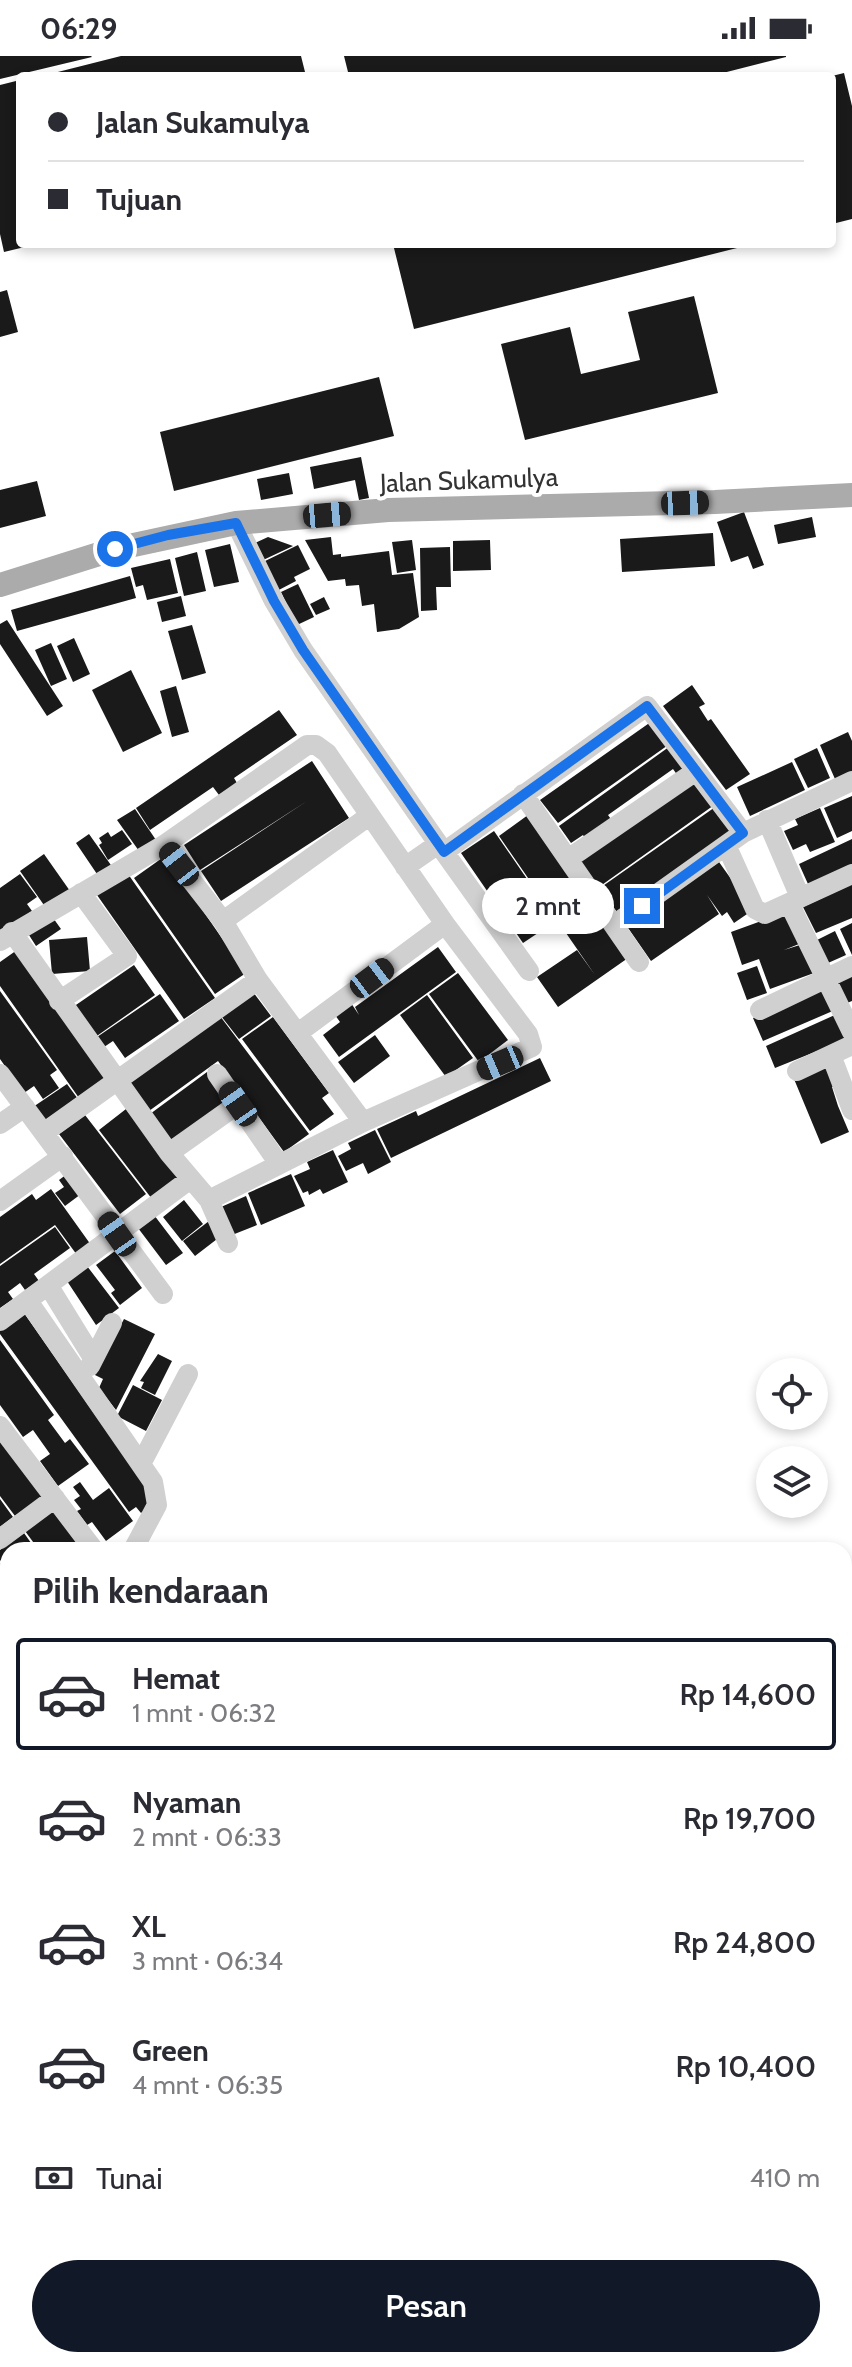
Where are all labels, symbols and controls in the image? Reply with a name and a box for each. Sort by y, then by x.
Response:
text: 06:29 [40,10,117,47]
text: Jalan Sukamulya [96,104,309,141]
text: Tujuan [96,181,182,218]
street label: Jalan Sukamulya [378,461,559,499]
car [661,490,709,516]
car [302,501,352,529]
route start [97,531,133,567]
car [155,838,203,890]
callout: 2 mnt [482,878,614,934]
route end [624,888,660,924]
text: 2 mnt [515,890,581,922]
car [346,954,398,1002]
car [473,1043,527,1083]
car [214,1077,262,1131]
car [93,1207,141,1261]
map controls [756,1358,828,1518]
button: locate [756,1358,828,1430]
button: layers [756,1446,828,1518]
text: Pilih kendaraan [32,1568,269,1612]
icon: car [36,1658,108,1730]
text: Hemat [132,1660,220,1697]
text: Rp 14,600 [679,1676,816,1713]
text: 1 mnt · 06:32 [132,1697,276,1729]
icon: car [36,1782,108,1854]
text: Nyaman [132,1784,241,1821]
text: Rp 19,700 [683,1800,816,1837]
text: 2 mnt · 06:33 [132,1821,282,1853]
icon: car [36,1906,108,1978]
text: XL [132,1908,166,1945]
text: Rp 24,800 [673,1924,816,1961]
text: 3 mnt · 06:34 [132,1945,283,1977]
icon: car [36,2030,108,2102]
text: Green [132,2032,209,2069]
text: Rp 10,400 [676,2048,816,2085]
text: 4 mnt · 06:35 [132,2069,283,2101]
icon: cash [32,2156,76,2200]
text: Tunai [96,2160,163,2197]
text: 410 m [750,2162,820,2194]
button: Pesan [32,2260,820,2352]

